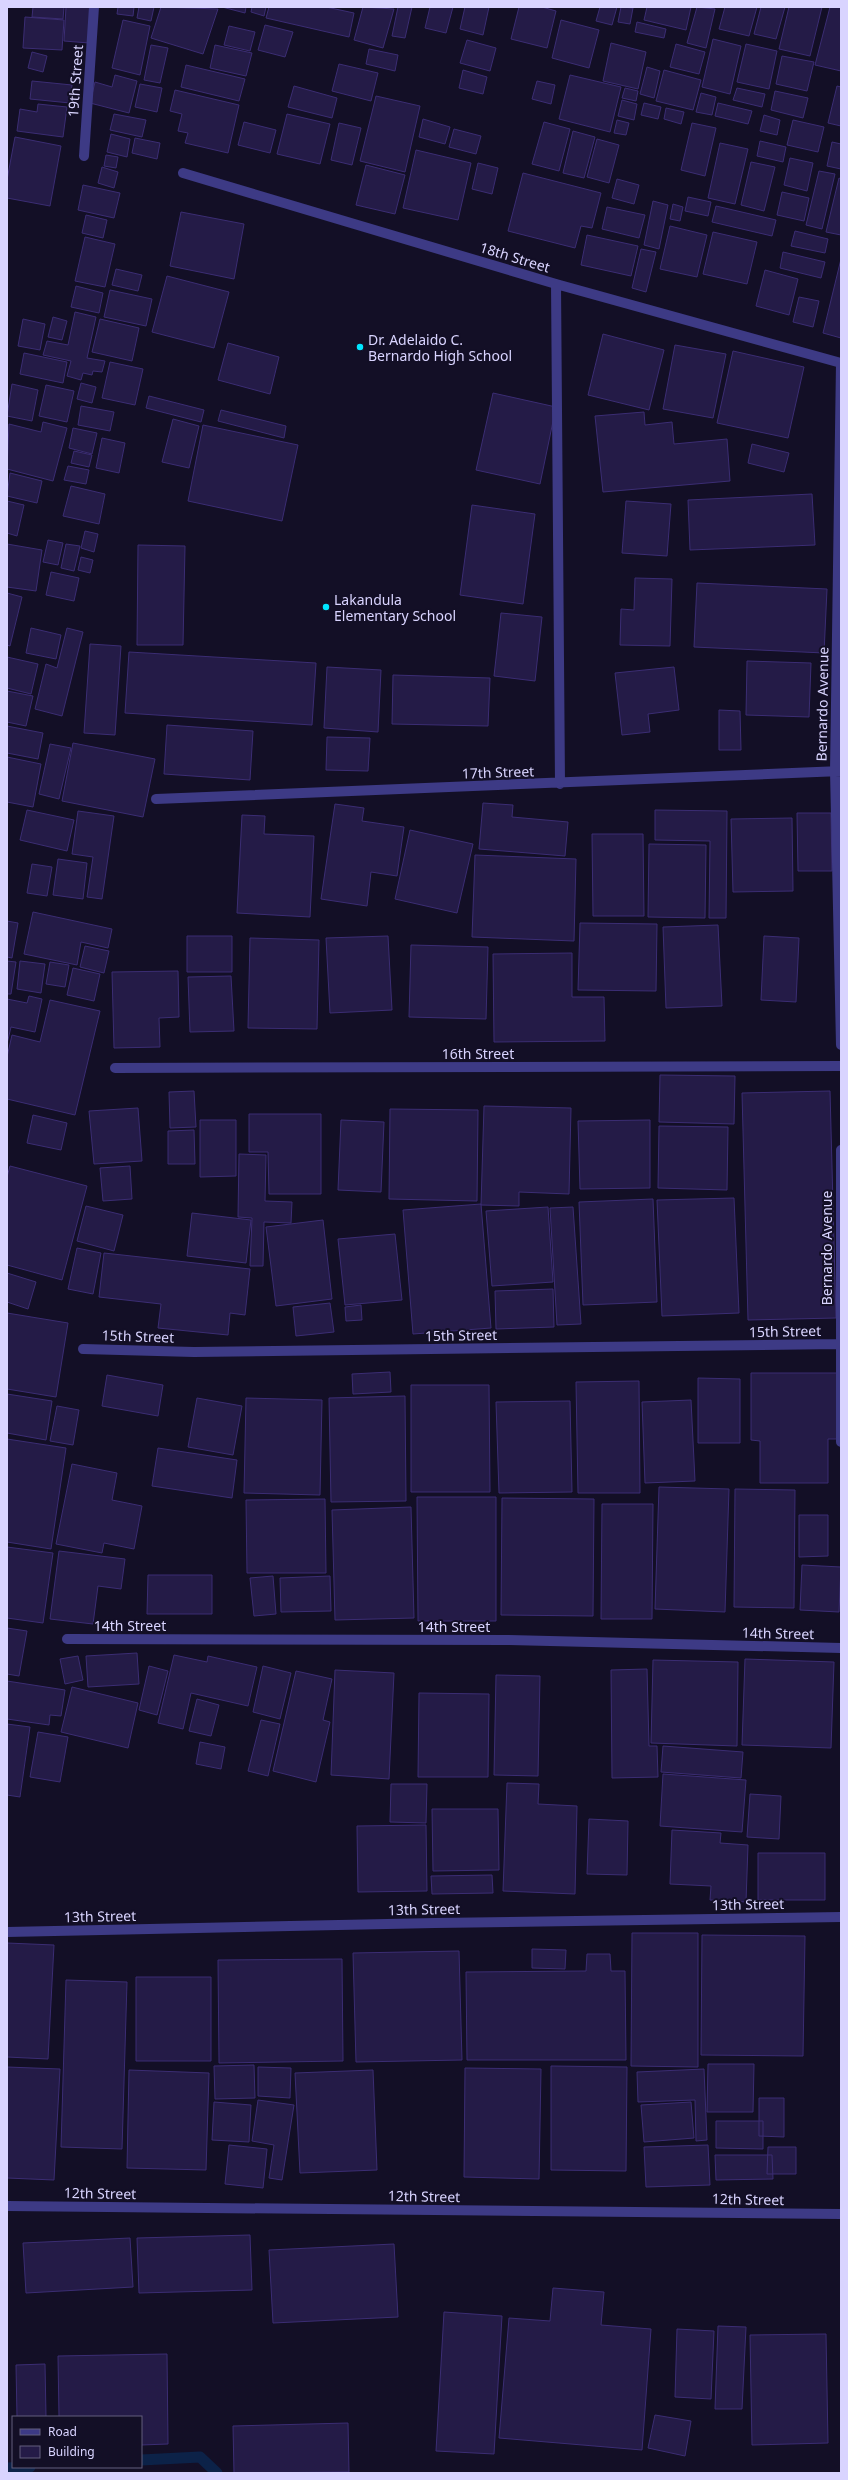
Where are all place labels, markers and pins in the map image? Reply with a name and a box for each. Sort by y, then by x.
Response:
place label: Dr. Adelaido C. Bernardo High School [368,330,512,365]
marker: Dr. Adelaido C. Bernardo High School [355,342,365,352]
place label: Lakandula Elementary School [334,590,456,625]
marker: Lakandula Elementary School [321,602,331,612]

